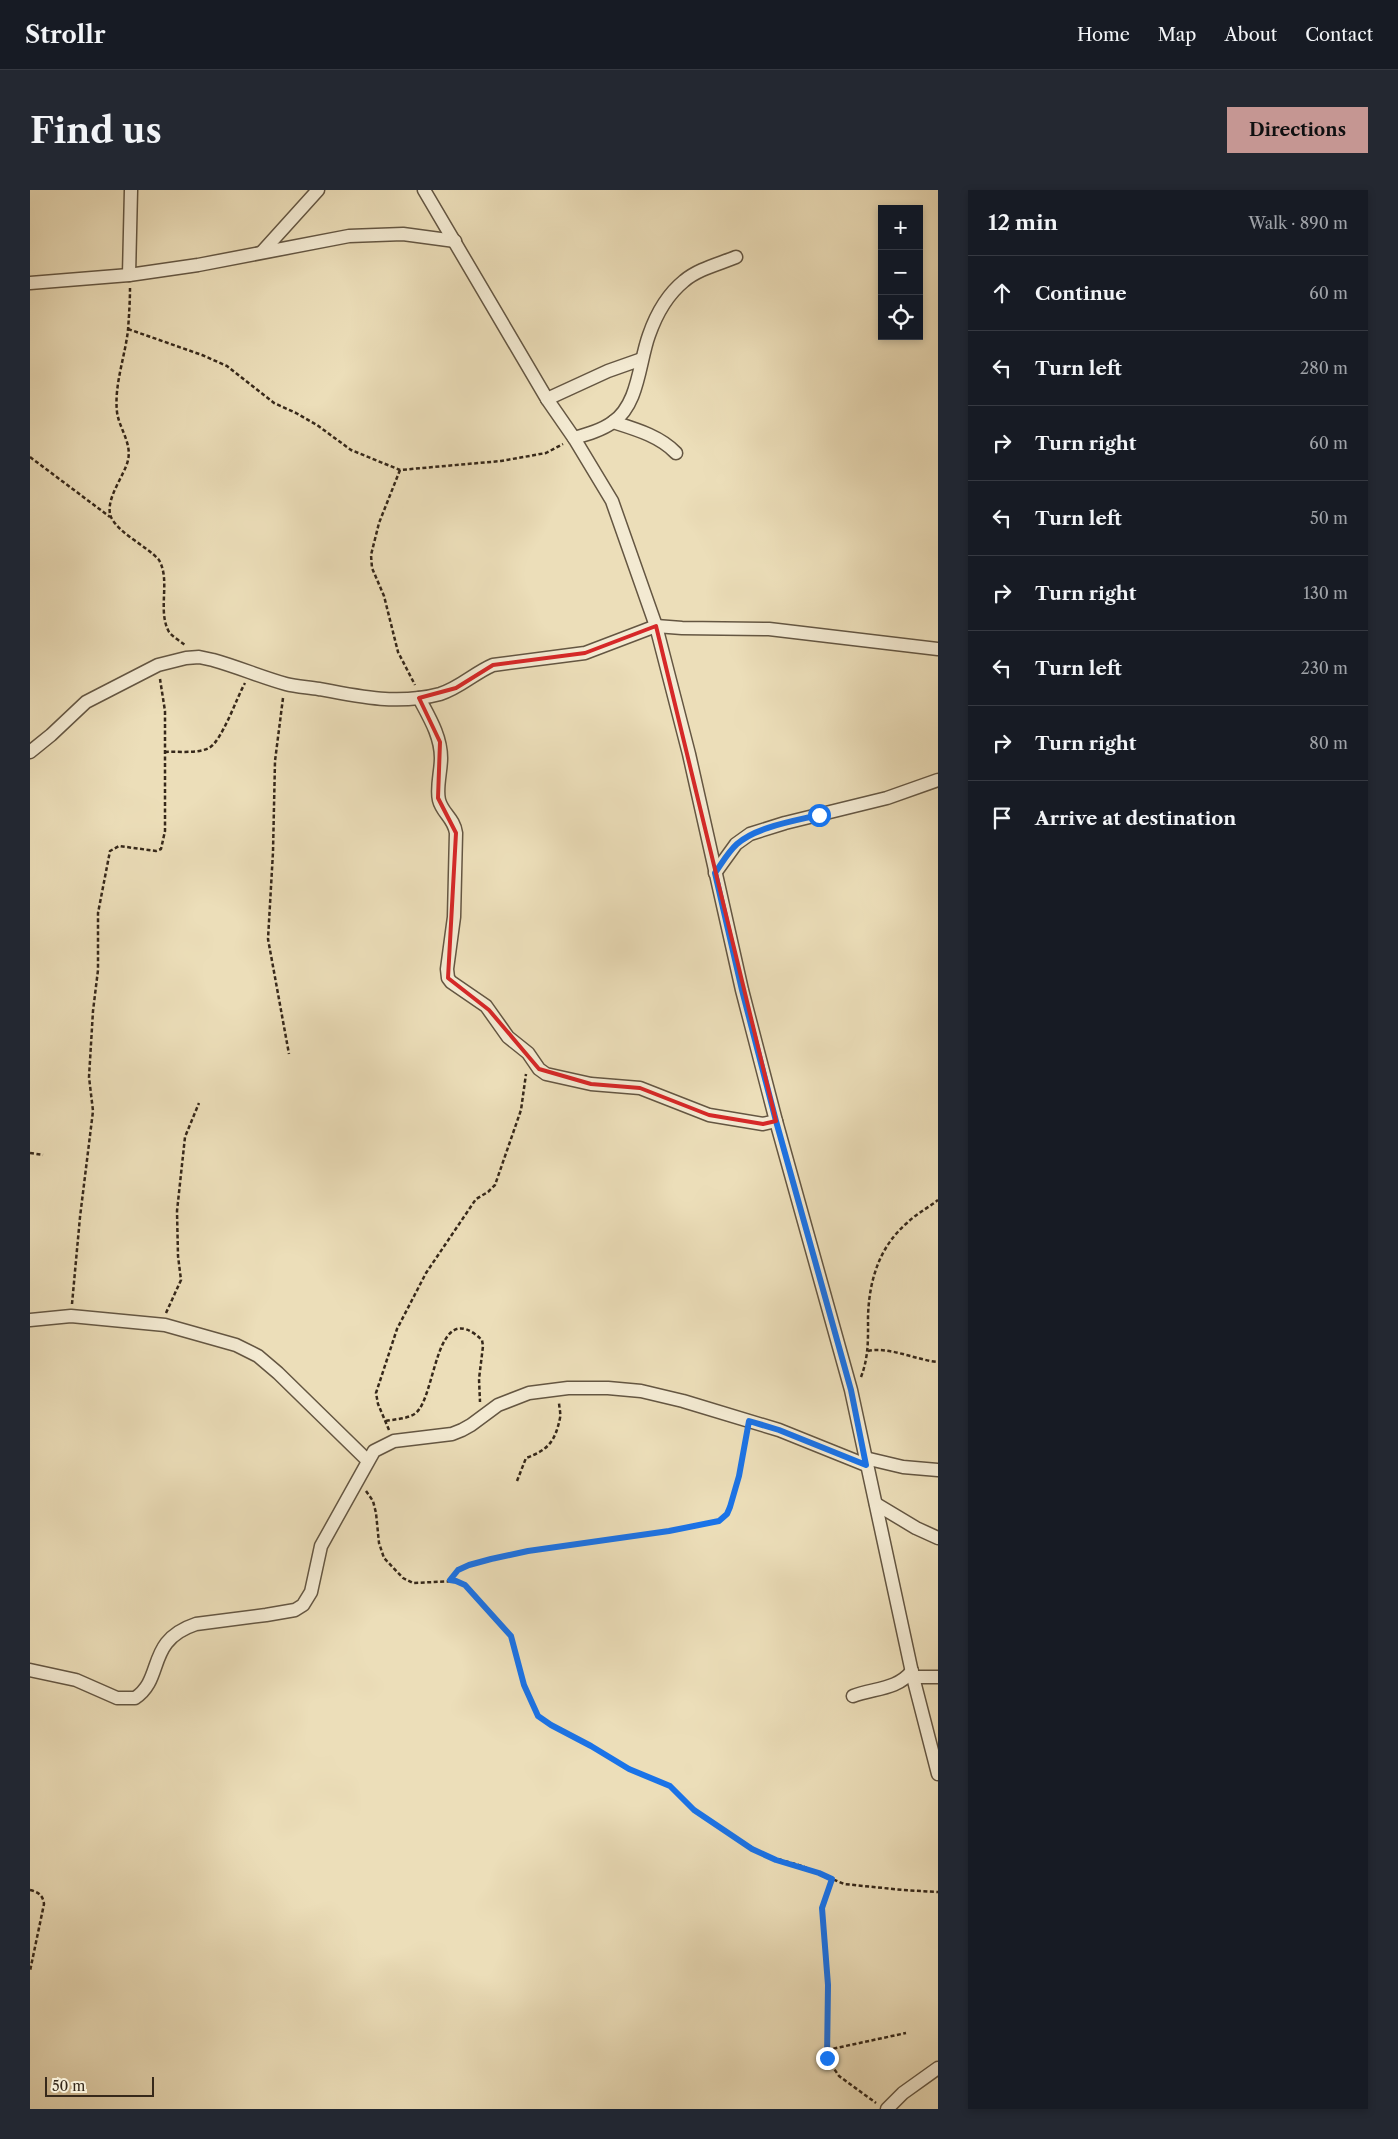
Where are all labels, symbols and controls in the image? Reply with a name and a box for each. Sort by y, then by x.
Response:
text: Strollr [25,20,105,49]
text: Home [1077,24,1130,46]
text: Map [1158,24,1196,46]
text: About [1224,24,1277,46]
text: Contact [1305,24,1373,46]
button: Directions [1227,107,1368,153]
text: Find us [30,109,162,152]
map controls [878,205,923,340]
button: + [878,205,923,250]
text: 12 min [988,210,1058,235]
text: Walk · 890 m [1249,213,1348,233]
button: − [878,250,923,295]
icon: ahead [988,279,1016,307]
text: Continue [1035,282,1127,305]
text: 60 m [1309,283,1348,303]
button: locate [878,295,923,340]
icon: left [988,354,1016,382]
text: Turn left [1035,357,1122,380]
text: 280 m [1300,358,1348,378]
icon: right [988,429,1016,457]
text: Turn right [1035,432,1136,455]
text: 60 m [1309,433,1348,453]
icon: left [988,504,1016,532]
text: Turn left [1035,507,1122,530]
text: 50 m [1310,508,1348,528]
icon: right [988,579,1016,607]
text: Turn right [1035,582,1136,605]
text: 130 m [1303,583,1348,603]
icon: left [988,654,1016,682]
text: Turn left [1035,657,1122,680]
text: 230 m [1301,658,1348,678]
icon: right [988,729,1016,757]
text: Turn right [1035,732,1136,755]
text: 80 m [1309,733,1348,753]
route start [808,804,831,827]
icon: arrive [988,804,1016,832]
text: Arrive at destination [1035,807,1236,830]
route end [816,2047,839,2070]
scale bar [45,2074,154,2097]
text: 50 m [52,2077,85,2095]

